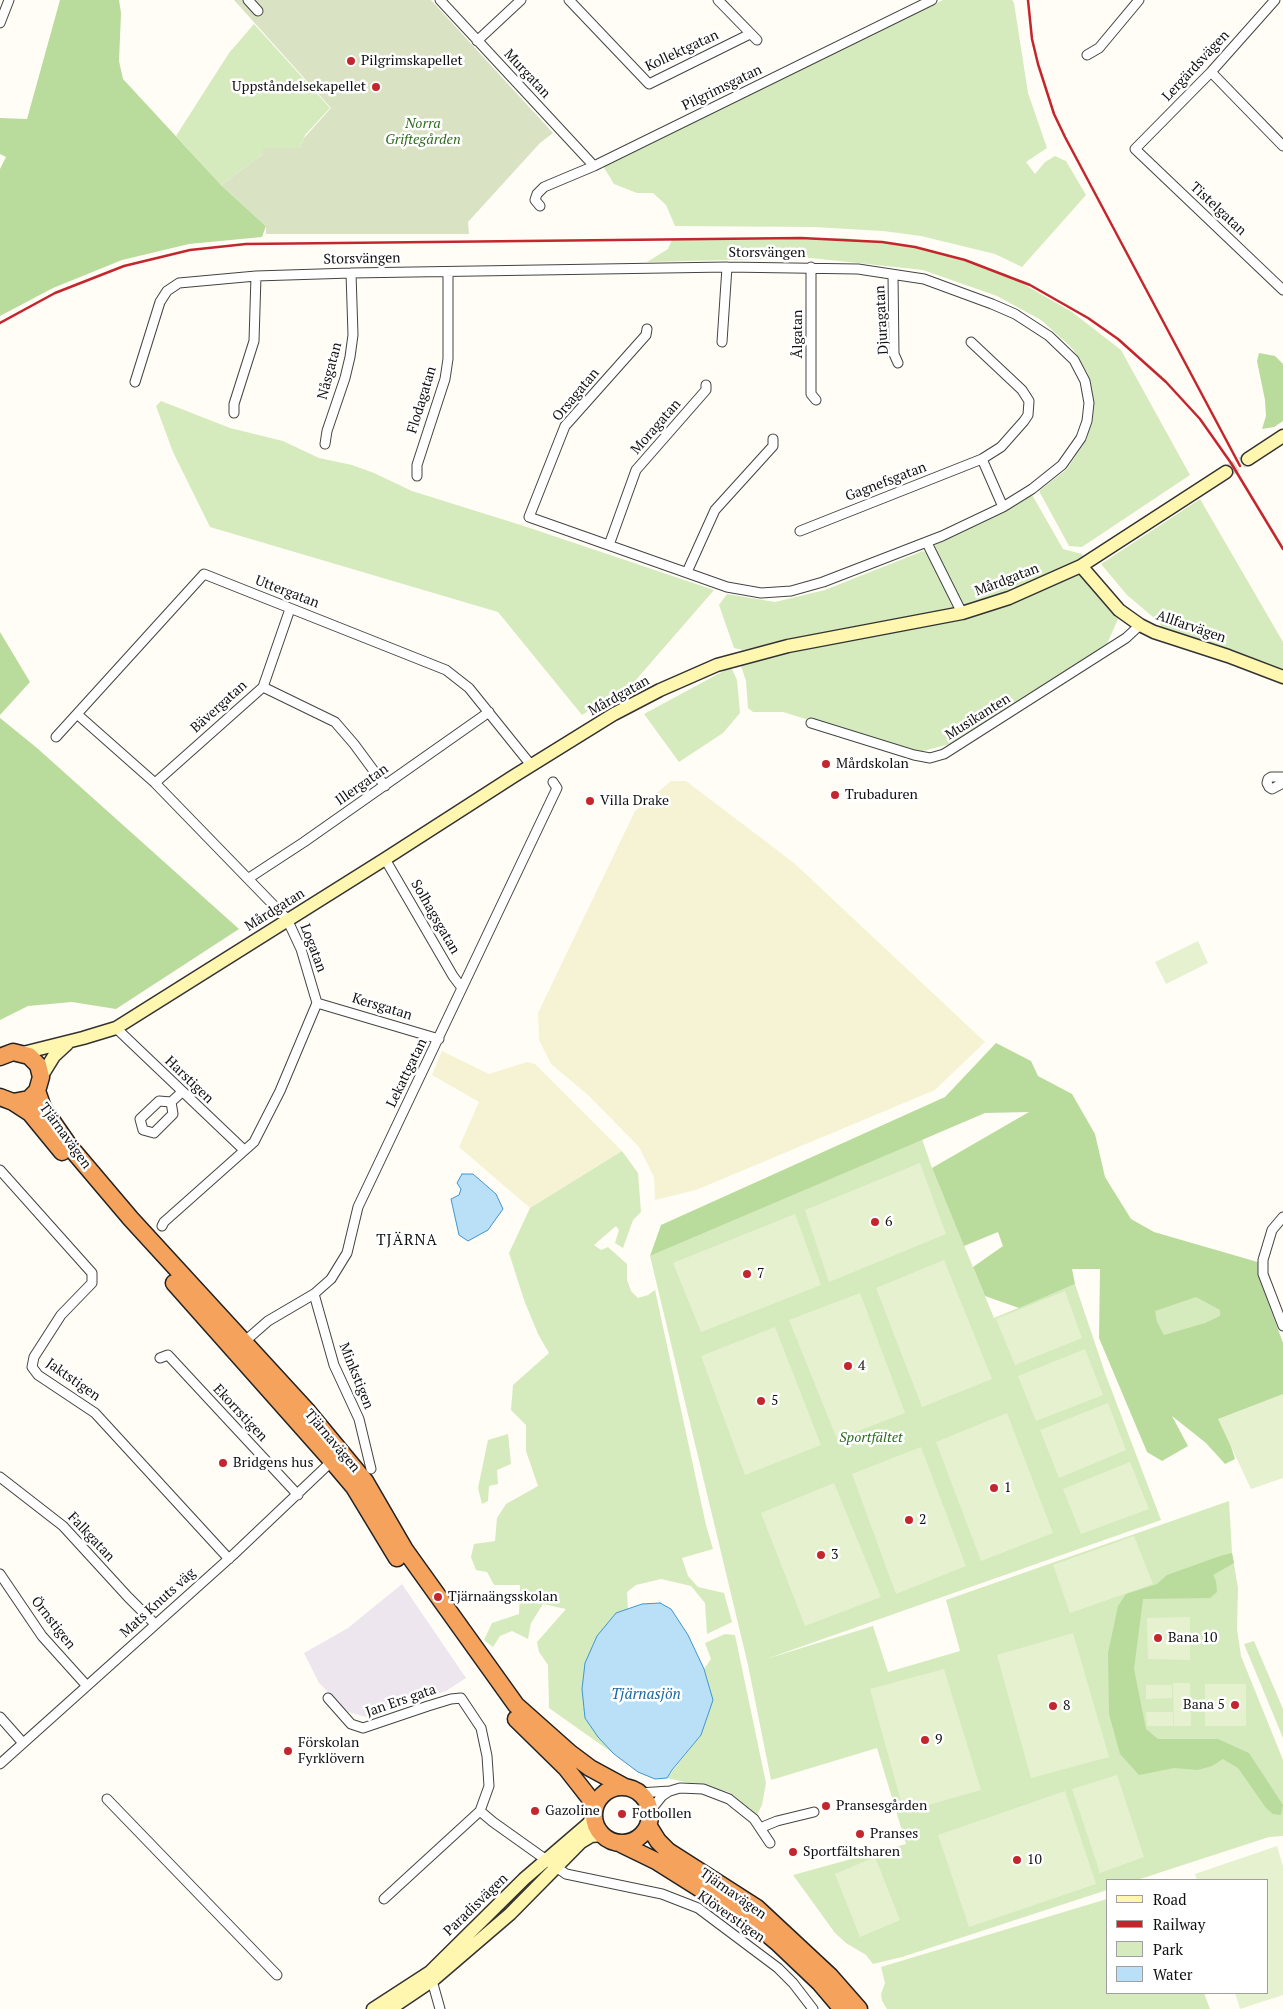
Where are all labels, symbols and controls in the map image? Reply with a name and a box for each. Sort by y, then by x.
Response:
street label: Kollektgatan [643,27,721,75]
street label: Lergärdsvägen [1159,27,1233,105]
street label: Murgatan [500,46,554,102]
place label: Pilgrimskapellet [361,53,463,69]
marker: Pilgrimskapellet [345,55,357,67]
street label: Pilgrimsgatan [679,61,765,115]
place label: Uppståndelsekapellet [232,79,366,95]
marker: Uppståndelsekapellet [370,81,382,93]
park label: Norra Griftegården [385,116,461,148]
street label: Tistelgatan [1187,179,1249,239]
street label: Storsvängen [728,245,806,261]
street label: Storsvängen [323,250,401,268]
street label: Djuragatan [872,285,892,355]
street label: Ålgatan [790,310,806,358]
street label: Nåsgatan [314,341,346,401]
street label: Flodagatan [404,364,440,436]
street label: Orsagatan [549,365,603,425]
street label: Moragatan [628,396,684,458]
street label: Gagnefsgatan [843,459,929,505]
street label: Mårdgatan [973,560,1041,600]
street label: Uttergatan [253,572,321,612]
street label: Allfarvägen [1154,607,1228,647]
street label: Mårdgatan [585,672,653,720]
street label: Bävergatan [187,677,251,737]
street label: Musikanten [942,690,1014,744]
place label: Mårdskolan [836,756,909,772]
marker: Mårdskolan [820,758,832,770]
street label: Illergatan [332,761,392,809]
place label: Trubaduren [845,787,918,803]
marker: Trubaduren [829,789,841,801]
place label: Villa Drake [600,793,669,809]
marker: Villa Drake [584,795,596,807]
street label: Solhagsgatan [407,877,463,957]
street label: Mårdgatan [242,885,308,935]
street label: Logatan [296,921,330,975]
street label: Kersgatan [350,990,414,1024]
street label: Lekattgatan [383,1036,431,1110]
street label: Harstigen [161,1053,217,1107]
street label: Tjärnavägen [35,1100,95,1172]
place label: 6 [885,1214,892,1230]
marker: 6 [869,1216,881,1228]
district label: TJÄRNA [376,1232,438,1250]
place label: 7 [757,1266,764,1282]
marker: 7 [741,1268,753,1280]
street label: Minkstigen [335,1340,377,1412]
street label: Jaktstigen [43,1355,103,1405]
place label: 4 [858,1358,865,1374]
marker: 4 [842,1360,854,1372]
street label: Ekorrstigen [209,1381,271,1445]
place label: 5 [771,1393,778,1409]
marker: 5 [755,1395,767,1407]
street label: Tjärnavägen [301,1406,363,1476]
park label: Sportfältet [839,1430,903,1446]
place label: Bridgens hus [233,1455,313,1471]
marker: Bridgens hus [217,1457,229,1469]
place label: 1 [1004,1480,1011,1496]
marker: 1 [988,1482,1000,1494]
street label: Falkgatan [64,1509,118,1565]
place label: 2 [919,1512,926,1528]
marker: 2 [903,1514,915,1526]
place label: 3 [831,1547,838,1563]
marker: 3 [815,1549,827,1561]
street label: Mats Knuts väg [117,1565,199,1641]
place label: Tjärnaängsskolan [448,1589,558,1605]
marker: Tjärnaängsskolan [432,1591,444,1603]
street label: Örnstigen [27,1593,79,1653]
place label: Bana 10 [1168,1630,1217,1646]
marker: Bana 10 [1152,1632,1164,1644]
street label: Jan Ers gata [364,1681,438,1721]
water label: Tjärnasjön [611,1686,681,1704]
place label: Bana 5 [1183,1697,1225,1713]
place label: 8 [1063,1698,1070,1714]
marker: Bana 5 [1229,1699,1241,1711]
marker: 8 [1047,1700,1059,1712]
place label: 9 [935,1732,942,1748]
marker: 9 [919,1734,931,1746]
place label: Förskolan Fyrklövern [298,1735,365,1768]
marker: Förskolan Fyrklövern [282,1745,294,1757]
place label: Pransesgården [836,1798,927,1814]
marker: Pransesgården [820,1800,832,1812]
place label: Gazoline [545,1803,600,1819]
marker: Gazoline [529,1805,541,1817]
place label: Fotbollen [632,1806,692,1822]
marker: Fotbollen [616,1808,628,1820]
place label: Pranses [870,1826,918,1842]
marker: Pranses [854,1828,866,1840]
place label: Sportfältsharen [803,1844,900,1860]
marker: Sportfältsharen [787,1846,799,1858]
place label: 10 [1027,1852,1042,1868]
marker: 10 [1011,1854,1023,1866]
street label: Tjärnavägen [696,1865,770,1923]
street label: Paradisvägen [440,1870,512,1940]
legend [1106,1879,1268,1994]
street label: Klöverstigen [694,1888,768,1946]
text: Road [1153,1889,1186,1909]
text: Railway [1153,1914,1205,1934]
text: Park [1153,1939,1183,1959]
text: Water [1153,1964,1192,1984]

